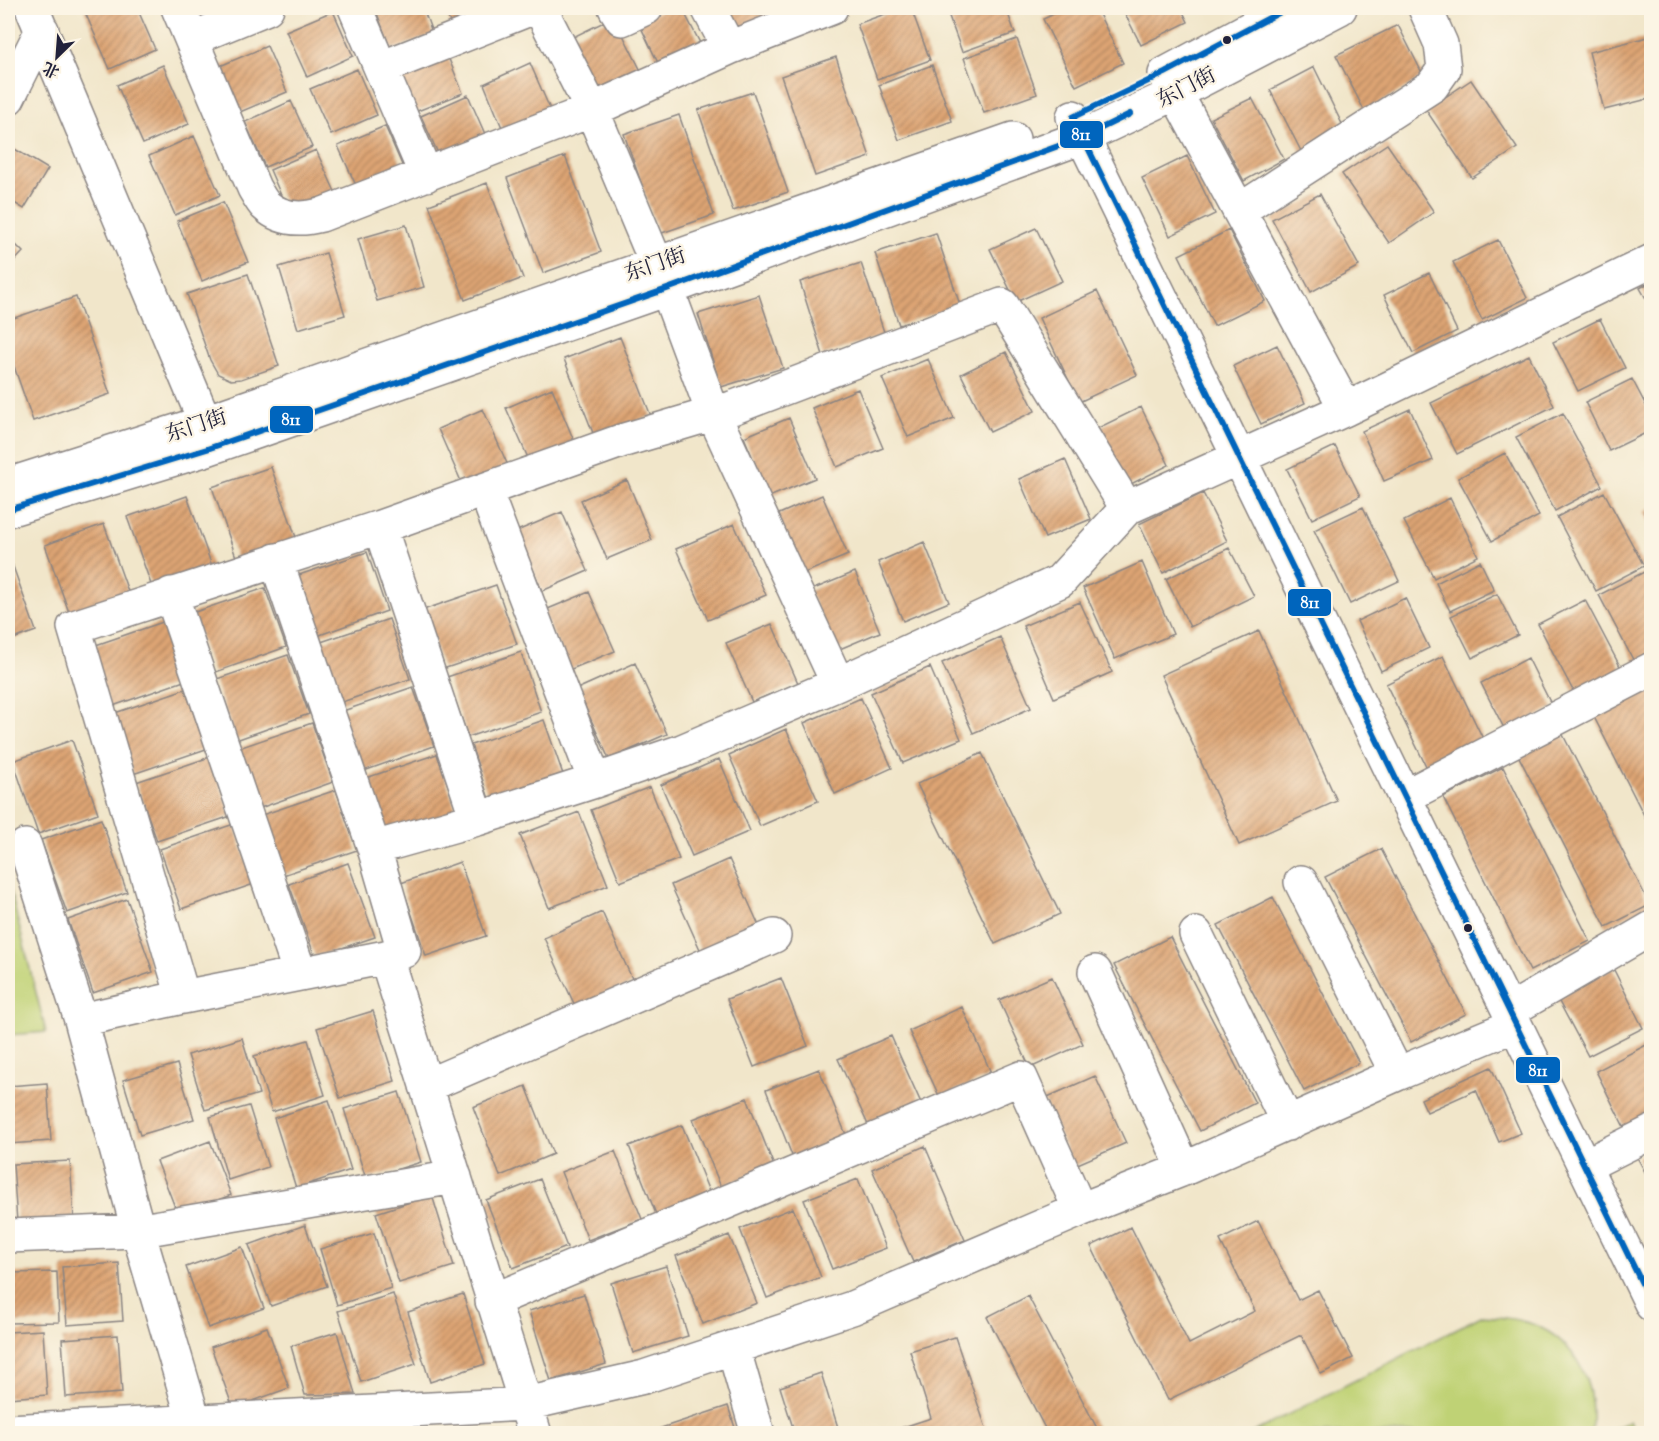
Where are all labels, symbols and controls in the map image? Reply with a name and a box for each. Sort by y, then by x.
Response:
north arrow [27,27,87,87]
unlabelled marker [1221,34,1233,46]
text: 北 [40,55,64,82]
street label: 东门街 [1152,61,1222,116]
line badge: 811 [1059,120,1104,149]
text: 811 [1072,125,1091,148]
street label: 东门街 [621,241,690,290]
street label: 东门街 [162,403,231,451]
line badge: 811 [269,405,314,434]
text: 811 [282,410,301,433]
line badge: 811 [1287,588,1332,617]
text: 811 [1301,593,1320,616]
unlabelled marker [1462,922,1474,934]
line badge: 811 [1515,1056,1561,1084]
text: 811 [1529,1061,1548,1084]

